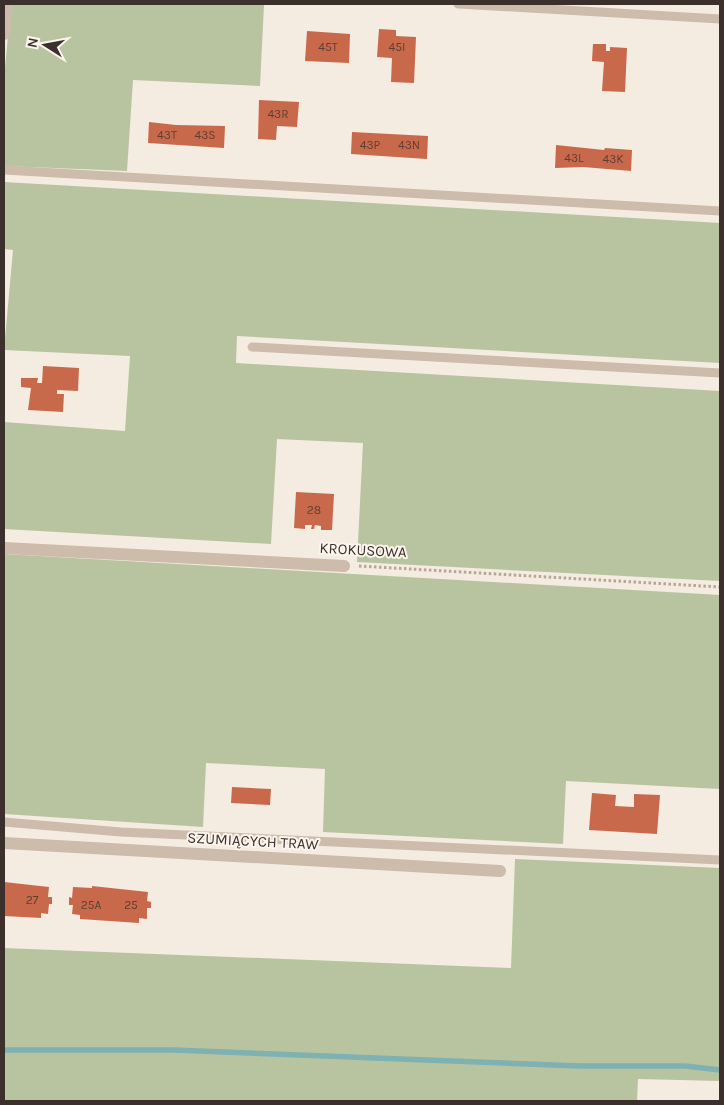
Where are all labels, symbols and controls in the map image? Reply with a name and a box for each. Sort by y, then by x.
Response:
north arrow [20,20,70,70]
text: N [23,36,42,49]
house number: 45T [318,40,338,54]
house number: 45I [389,40,405,54]
house number: 43R [267,107,289,121]
house number: 43T [157,128,177,142]
house number: 43S [194,128,216,142]
house number: 43P [360,138,381,152]
house number: 43N [398,138,420,152]
house number: 43L [564,151,584,165]
house number: 43K [602,152,624,166]
house number: 28 [307,503,321,517]
street label: KROKUSOWA [319,539,407,561]
street label: SZUMIĄCYCH TRAW [187,829,320,853]
house number: 27 [26,893,39,907]
house number: 25A [81,898,101,912]
house number: 25 [124,898,138,912]

